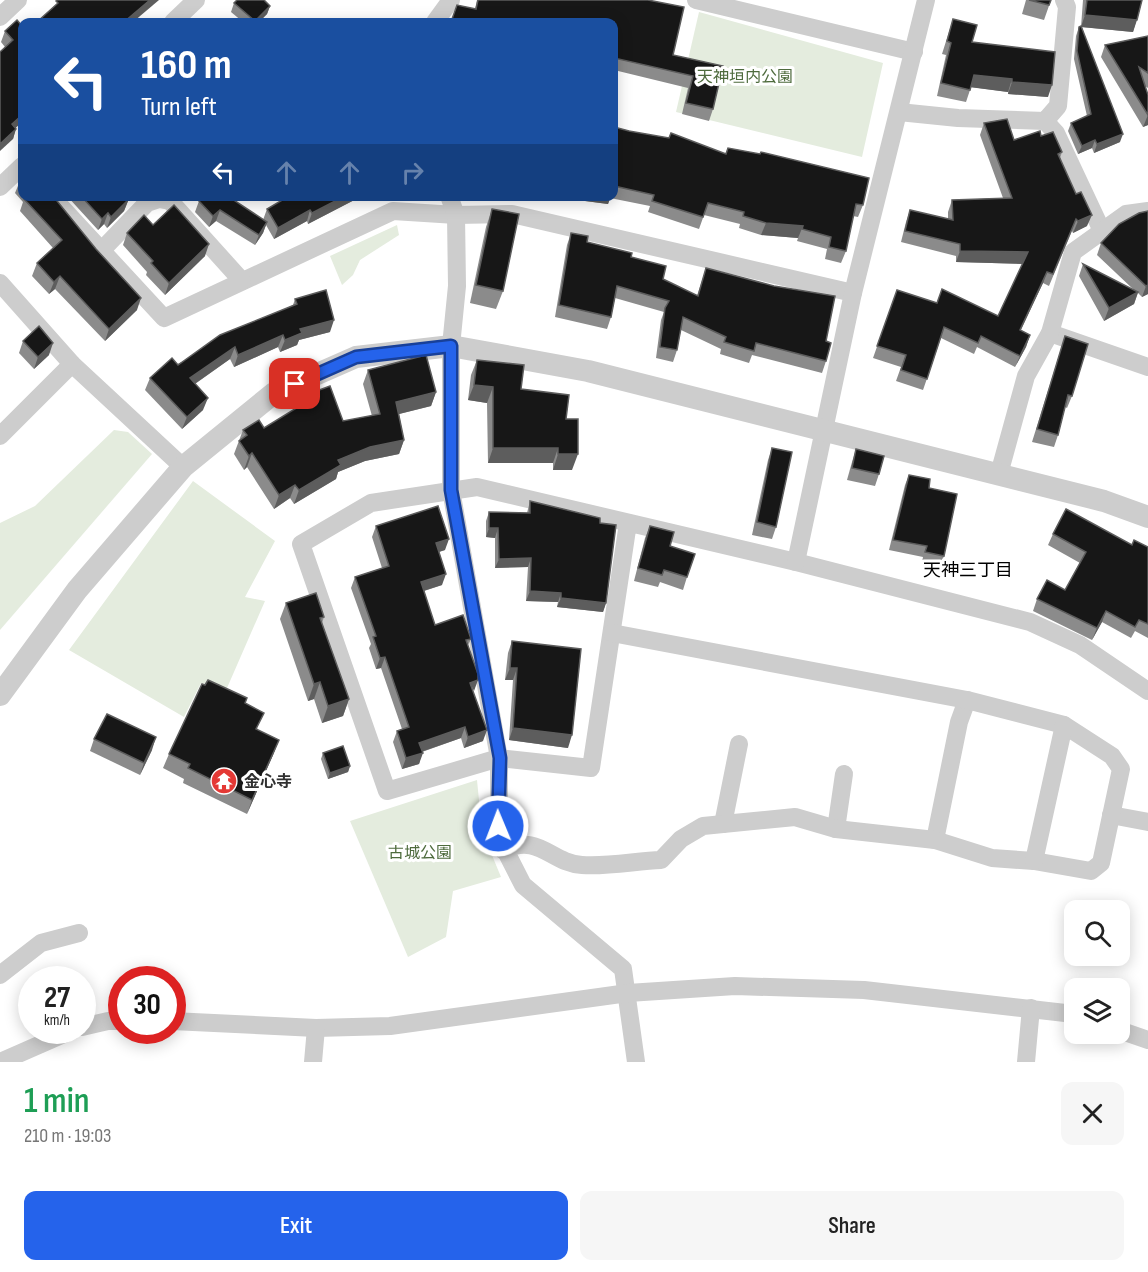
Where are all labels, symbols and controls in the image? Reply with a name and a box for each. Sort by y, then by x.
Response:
text: 160 m [141,40,232,91]
icon: left [42,42,120,120]
park label: 天神垣内公園 [697,68,793,87]
text: Turn left [141,91,217,123]
icon: left [207,156,240,189]
icon: ahead [270,156,303,189]
icon: ahead [333,156,366,189]
icon: right [396,156,429,189]
pin [269,358,320,409]
icon: arrive [278,367,311,400]
district label: 天神三丁目 [923,560,1013,581]
temple icon: 金心寺 [209,766,239,796]
place label: 金心寺 [244,773,292,792]
position arrow [466,794,530,858]
park label: 古城公園 [388,844,452,863]
map controls [1064,900,1130,1044]
button: search [1064,900,1130,966]
speed limit sign: 30 [108,966,186,1044]
button: layers [1064,978,1130,1044]
text: 27 [44,980,70,1016]
text: km/h [44,1011,70,1030]
text: 1 min [24,1080,89,1123]
button: close [1061,1082,1124,1145]
text: 210 m · 19:03 [24,1124,112,1148]
button: Exit [24,1191,568,1260]
button: Share [580,1191,1124,1260]

